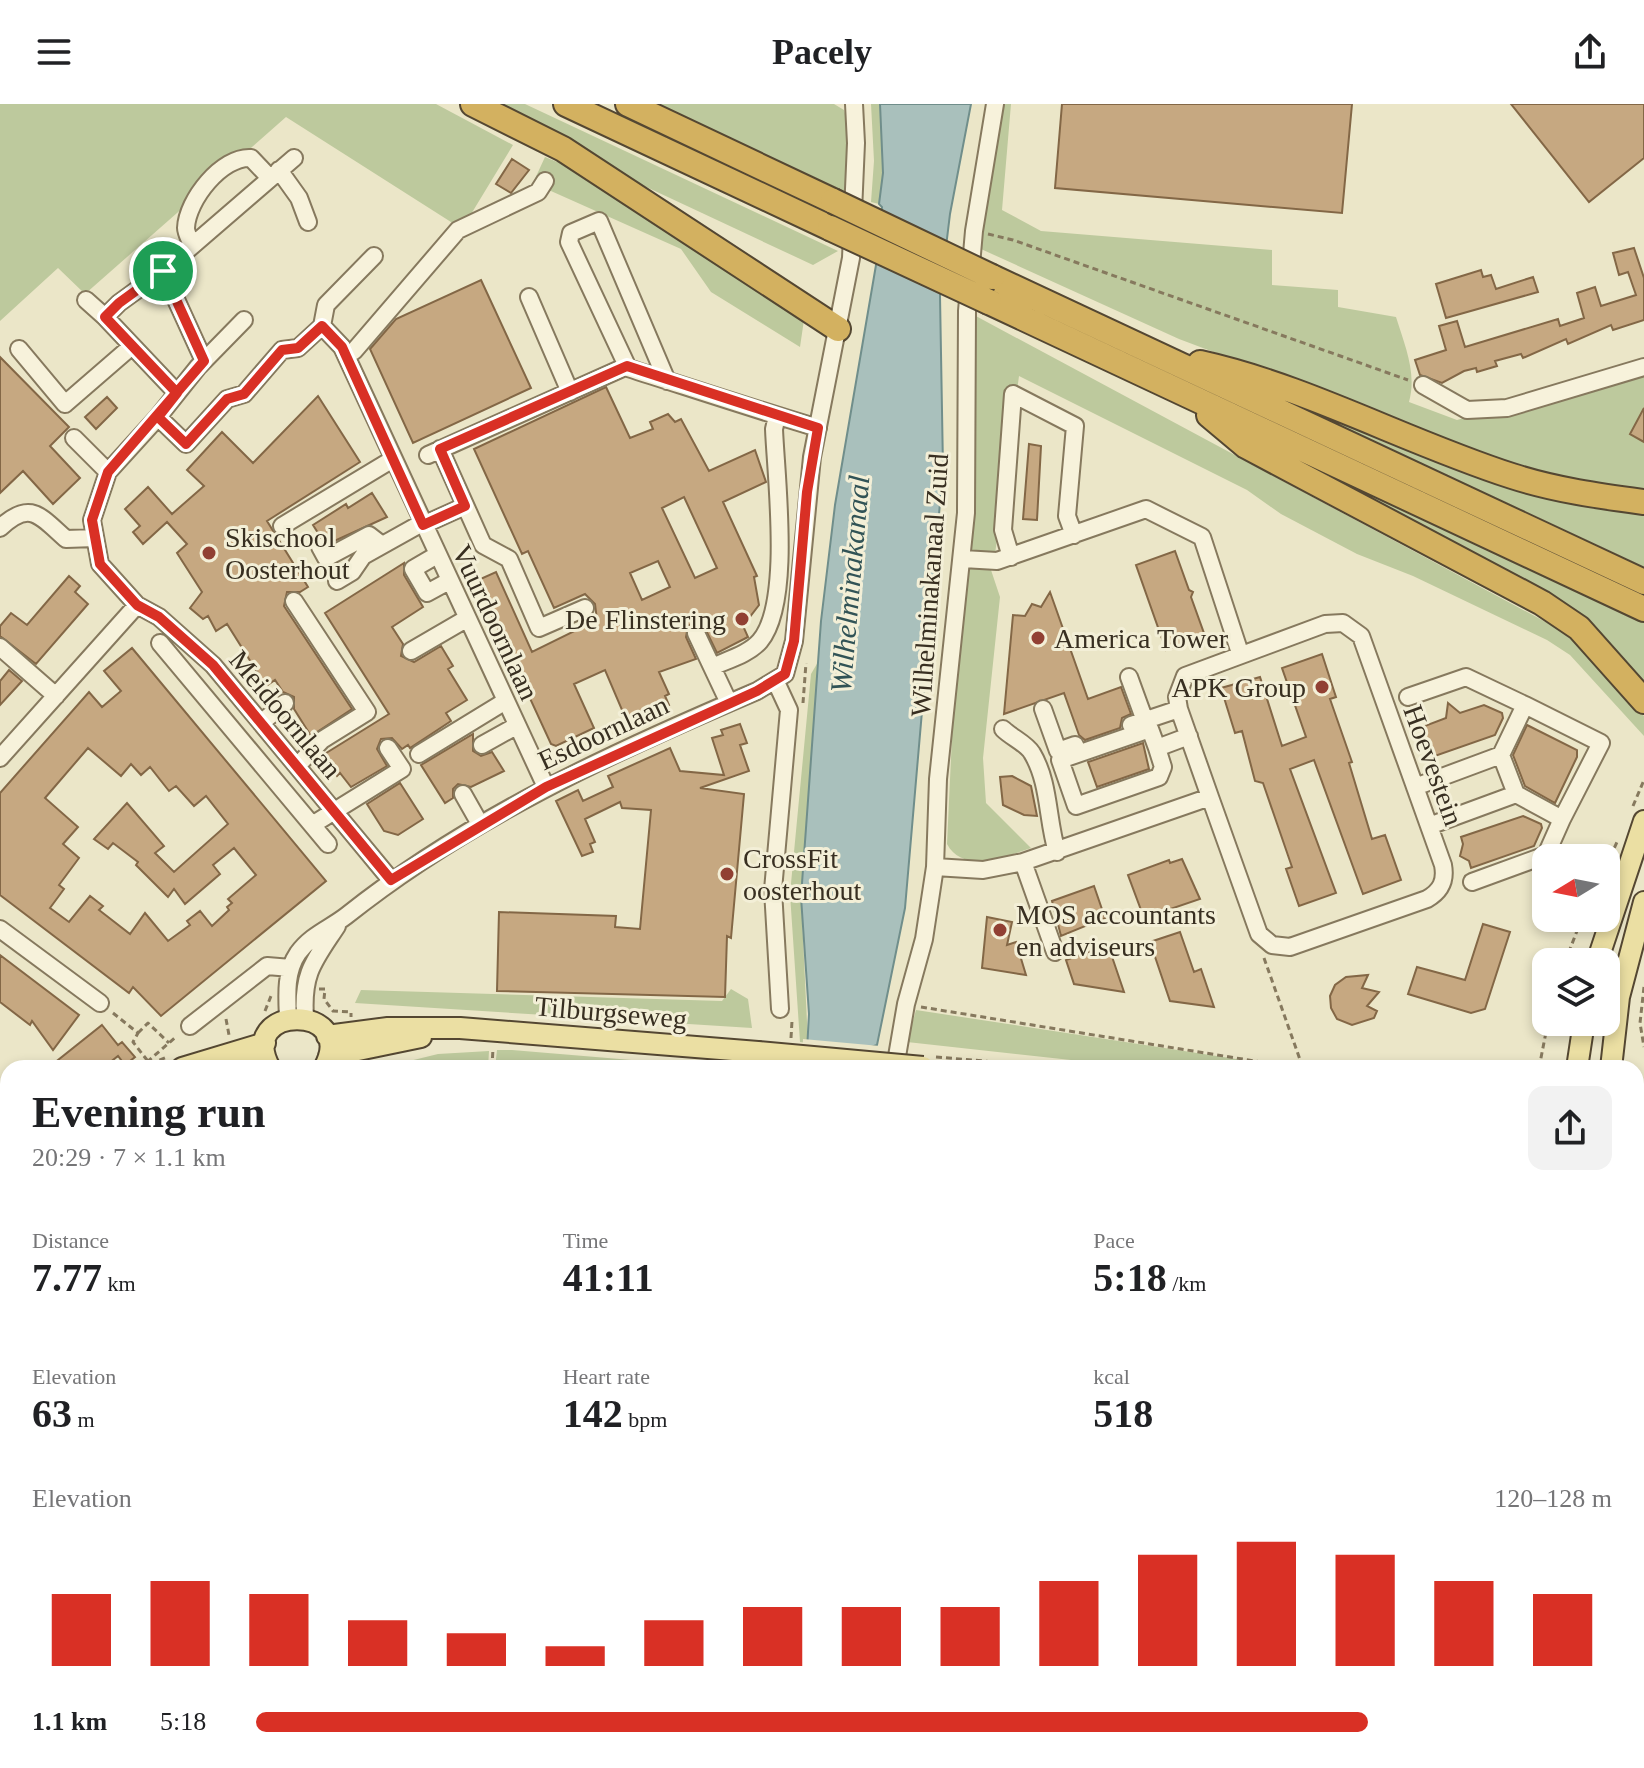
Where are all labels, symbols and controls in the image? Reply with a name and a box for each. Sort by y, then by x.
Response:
icon: menu [32,30,76,74]
icon: share [1568,30,1612,74]
text: Pacely [772,32,872,72]
pin [129,237,197,305]
icon: arrive [141,249,185,293]
street label: Wilhelminakanaal Zuid [905,452,954,718]
water label: Wilhelminakanaal [824,474,875,694]
place label: Skischool Oosterhout [225,522,350,585]
street label: Vuurdoornlaan [446,540,545,705]
marker: Skischool Oosterhout [200,544,218,562]
place label: De Flinstering [565,604,726,635]
marker: De Flinstering [733,610,751,628]
place label: America Tower [1054,623,1229,654]
marker: America Tower [1029,629,1047,647]
street label: Meidoornlaan [223,644,348,784]
place label: APK Group [1171,672,1306,703]
marker: APK Group [1313,678,1331,696]
street label: Esdoornlaan [533,689,673,776]
street label: Hoevestein [1397,701,1470,830]
place label: CrossFit oosterhout [743,843,861,906]
north arrow [1532,844,1620,932]
map controls [1532,844,1620,1036]
marker: CrossFit oosterhout [718,865,736,883]
place label: MOS accountants en adviseurs [1016,899,1216,962]
marker: MOS accountants en adviseurs [991,921,1009,939]
button: layers [1532,948,1620,1036]
street label: Tilburgseweg [534,990,688,1035]
button: share [1528,1086,1612,1170]
text: Evening run [32,1088,266,1137]
text: 20:29 · 7 × 1.1 km [32,1143,226,1172]
text: Distance [32,1228,109,1253]
text: Time [563,1228,608,1253]
text: Pace [1093,1228,1135,1253]
text: 7.77 [32,1255,102,1300]
text: 41:11 [563,1255,654,1300]
text: 5:18 [1093,1255,1167,1300]
text: km [102,1271,136,1296]
text: /km [1167,1271,1206,1296]
text: Elevation [32,1364,116,1389]
text: Heart rate [563,1364,650,1389]
text: kcal [1093,1364,1130,1389]
text: 63 [32,1391,72,1436]
text: 142 [563,1391,623,1436]
text: 518 [1093,1391,1153,1436]
text: m [72,1407,95,1432]
text: bpm [623,1407,667,1432]
text: Elevation [32,1484,132,1513]
text: 120–128 m [1494,1484,1612,1513]
text: 1.1 km [32,1707,107,1736]
text: 5:18 [160,1707,206,1736]

